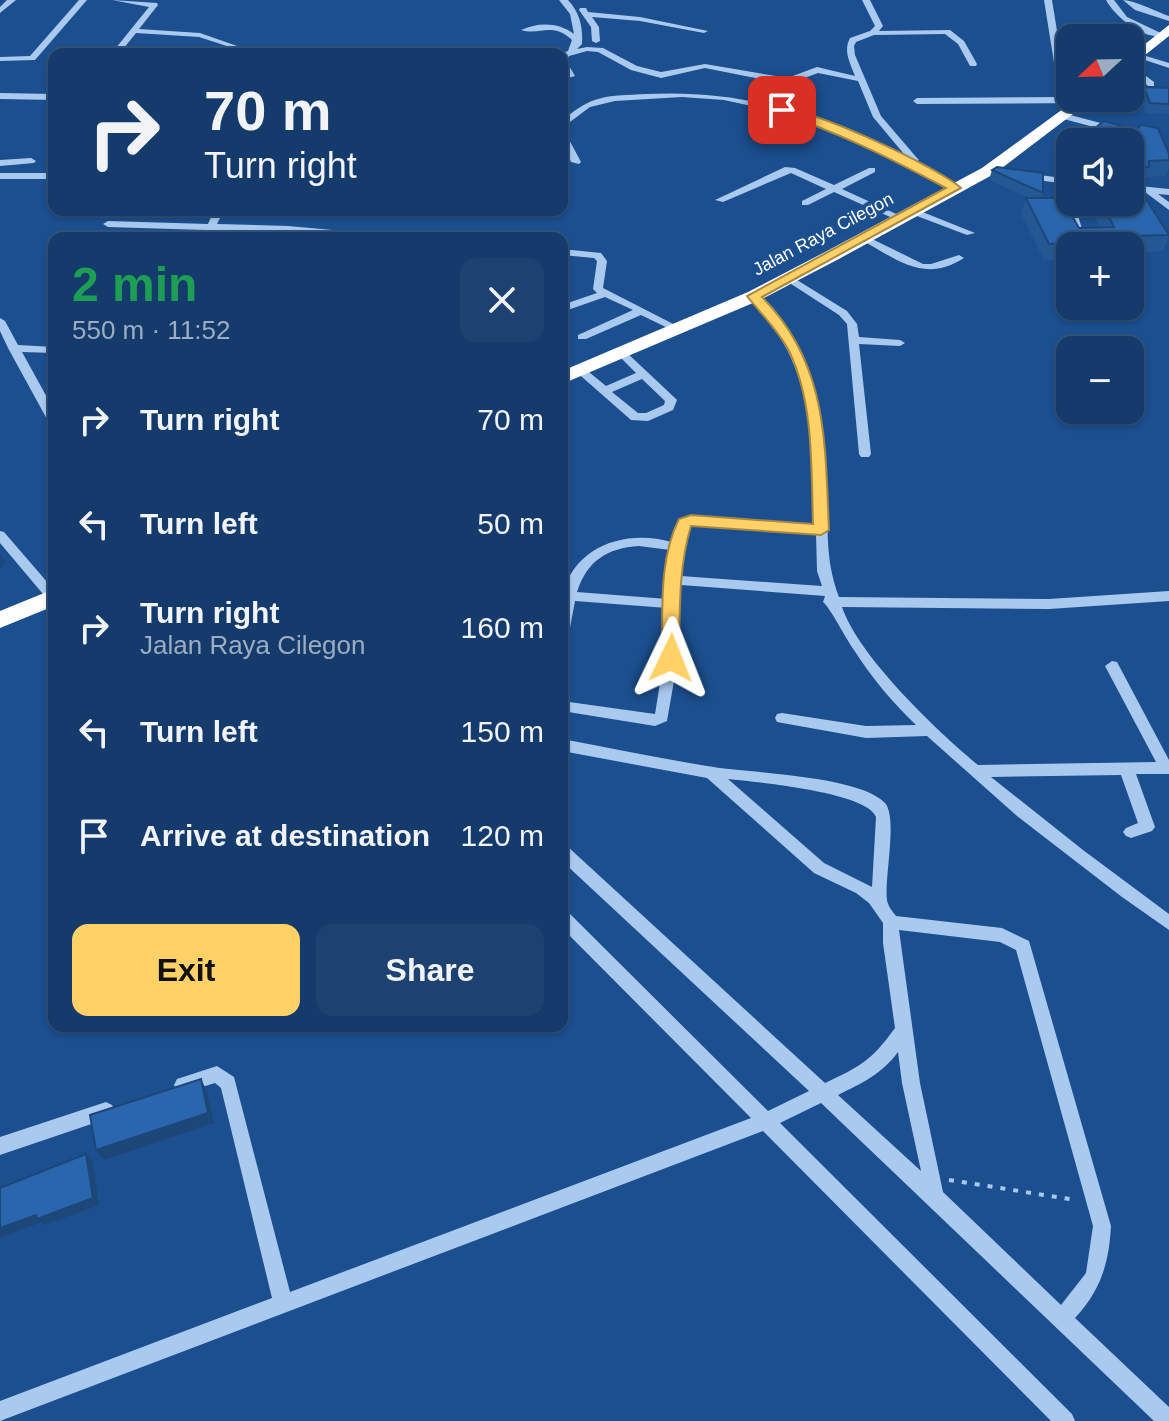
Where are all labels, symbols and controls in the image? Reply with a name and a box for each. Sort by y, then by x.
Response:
north arrow [1056,24,1144,112]
map controls [1056,24,1144,424]
pin [748,76,816,144]
text: 70 m [204,79,332,142]
icon: right [72,80,176,184]
icon: arrive [760,88,804,132]
button: sound [1056,128,1144,216]
text: Turn right [204,145,357,186]
street label: Jalan Raya Cilegon [749,189,897,279]
button: + [1056,232,1144,320]
text: 2 min [72,258,197,311]
button: close [460,258,544,342]
text: 550 m · 11:52 [72,315,231,345]
button: − [1056,336,1144,424]
icon: right [72,398,116,442]
text: Turn right [140,403,279,436]
text: 70 m [477,403,544,436]
icon: left [72,502,116,546]
text: Turn left [140,507,258,540]
text: 50 m [477,507,544,540]
text: Turn right [140,596,279,629]
icon: right [72,606,116,650]
text: 160 m [461,611,544,644]
position arrow [629,616,713,700]
text: Jalan Raya Cilegon [140,630,365,660]
icon: left [72,710,116,754]
text: Turn left [140,715,258,748]
text: 150 m [461,715,544,748]
icon: arrive [72,814,116,858]
text: Arrive at destination [140,819,430,852]
text: 120 m [461,819,544,852]
button: Exit [72,924,300,1016]
button: Share [316,924,544,1016]

